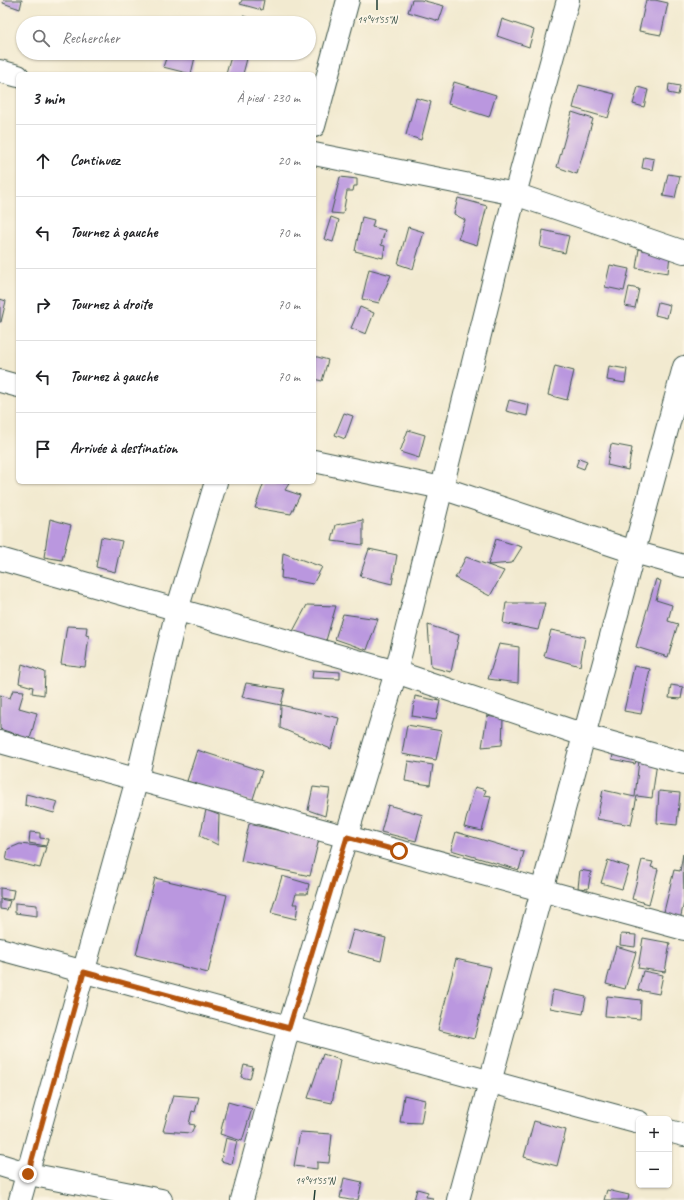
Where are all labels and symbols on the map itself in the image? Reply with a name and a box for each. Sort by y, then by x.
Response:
text: 14°41'55"N [357,13,399,26]
route start [390,842,408,860]
route end [19,1165,37,1183]
text: 14°41'55"N [295,1174,337,1187]

